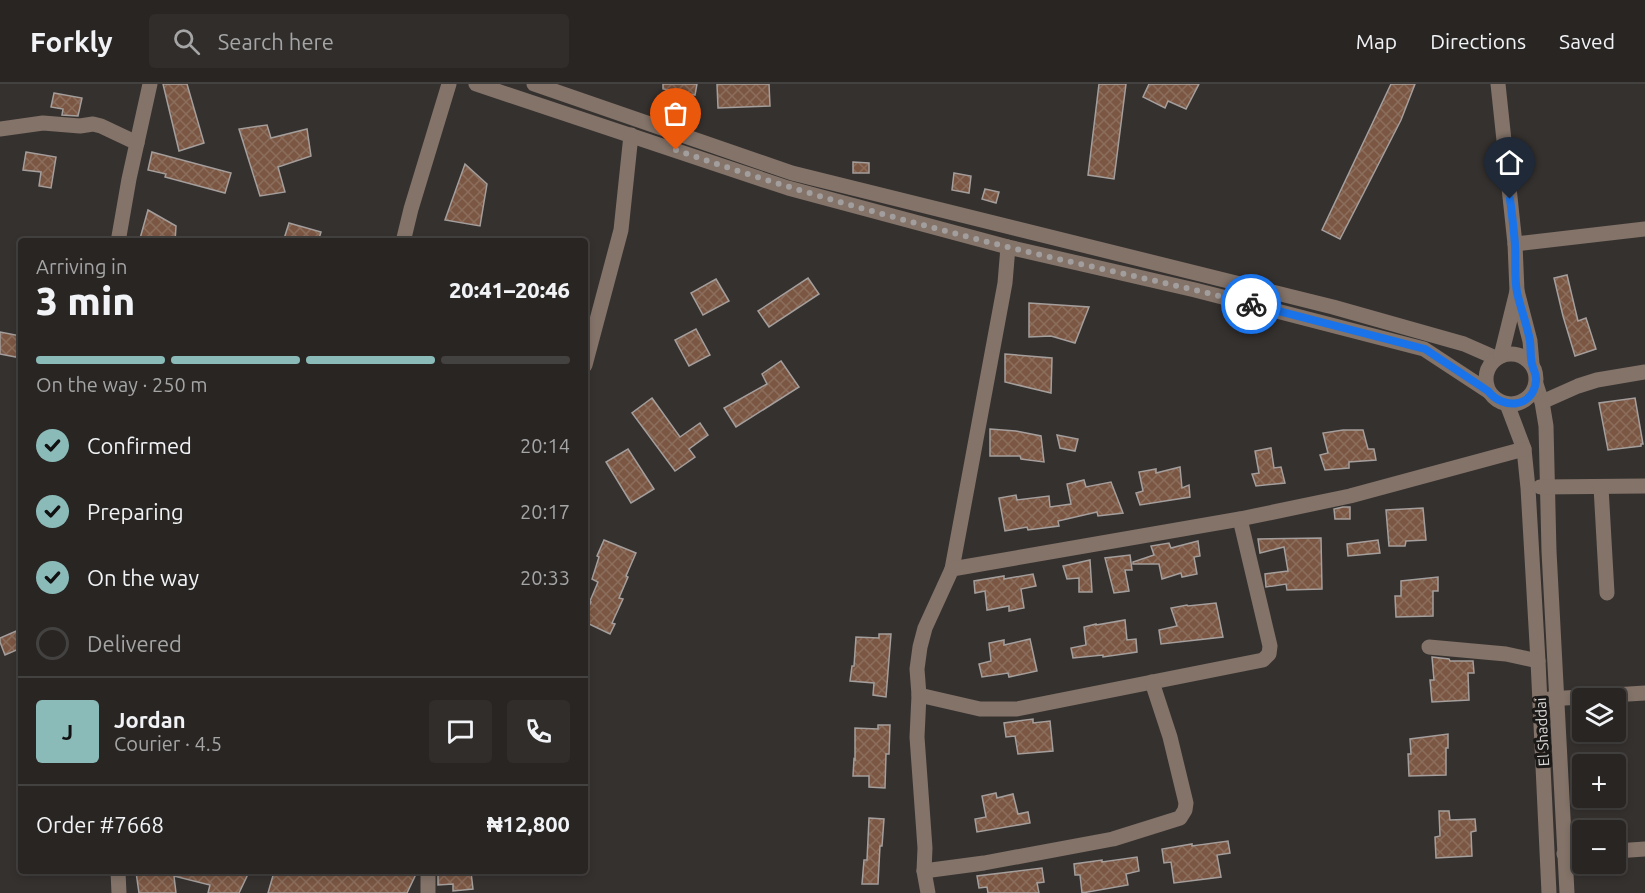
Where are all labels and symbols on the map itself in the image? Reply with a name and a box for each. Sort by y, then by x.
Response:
pin [650,88,701,150]
pin [1484,137,1535,199]
courier [1221,274,1281,334]
street label: El Shaddai [1532,697,1552,767]

